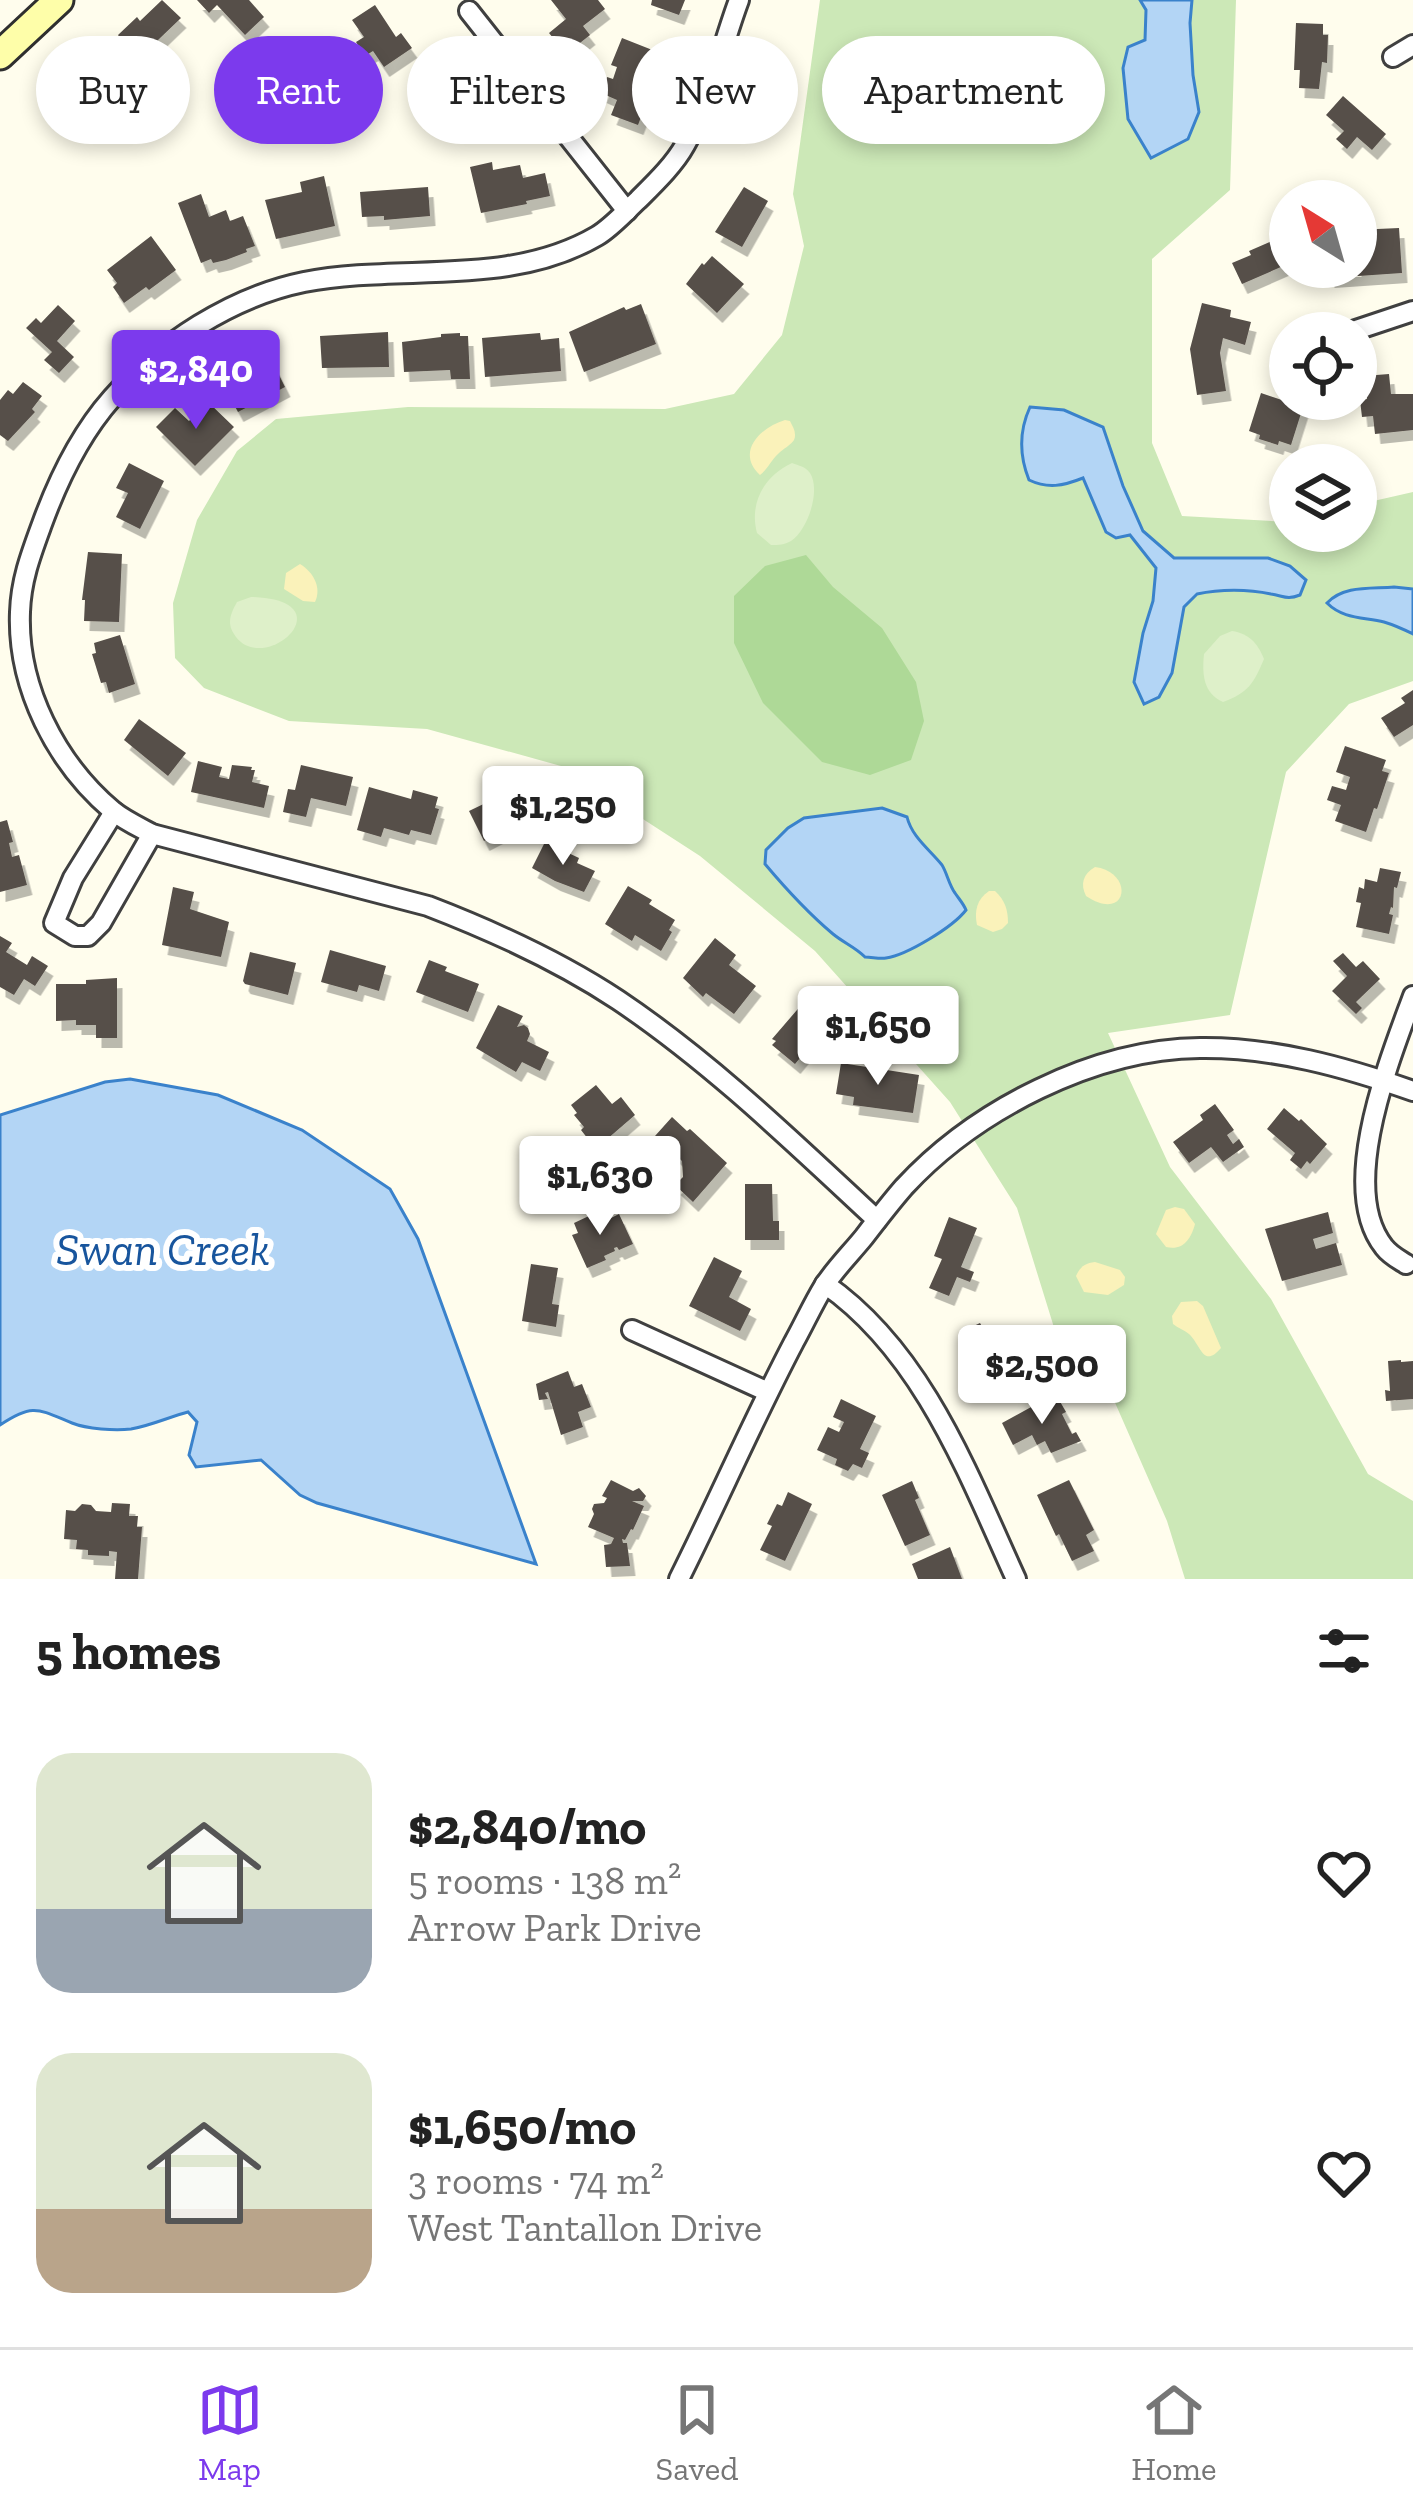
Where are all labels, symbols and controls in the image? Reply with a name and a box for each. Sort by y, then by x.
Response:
chip: Buy [36,36,190,144]
chip: Rent [214,36,383,144]
chip: Filters [407,36,608,144]
chip: New [632,36,798,144]
chip: Apartment [822,36,1105,144]
north arrow [1269,180,1377,288]
map controls [1269,180,1377,552]
button: locate [1269,312,1377,420]
pin: $2,840 [98,330,294,432]
text: $2,840 [139,345,253,392]
button: layers [1269,444,1377,552]
pin: $1,250 [465,766,661,868]
text: $1,250 [509,781,617,828]
pin: $1,650 [780,986,976,1088]
text: $1,650 [825,1001,931,1048]
pin: $1,630 [502,1136,698,1238]
text: $1,630 [546,1151,654,1198]
water label: Swan Creek [56,1223,270,1277]
pin: $2,500 [944,1325,1140,1427]
text: $2,500 [985,1340,1099,1387]
icon: filters [1311,1618,1377,1684]
text: 5 homes [36,1621,221,1682]
text: $2,840/mo [408,1796,646,1857]
icon: home [132,1801,276,1945]
icon: heart [1311,1840,1377,1906]
text: 5 rooms · 138 m² [408,1857,681,1904]
text: Arrow Park Drive [408,1904,702,1951]
text: $1,650/mo [408,2096,636,2157]
icon: home [132,2101,276,2245]
icon: heart [1311,2140,1377,2206]
text: 3 rooms · 74 m² [408,2157,664,2204]
text: West Tantallon Drive [408,2204,762,2251]
tab: Map [197,2377,263,2488]
tab: Saved [656,2377,738,2488]
tab: Home [1131,2377,1216,2488]

